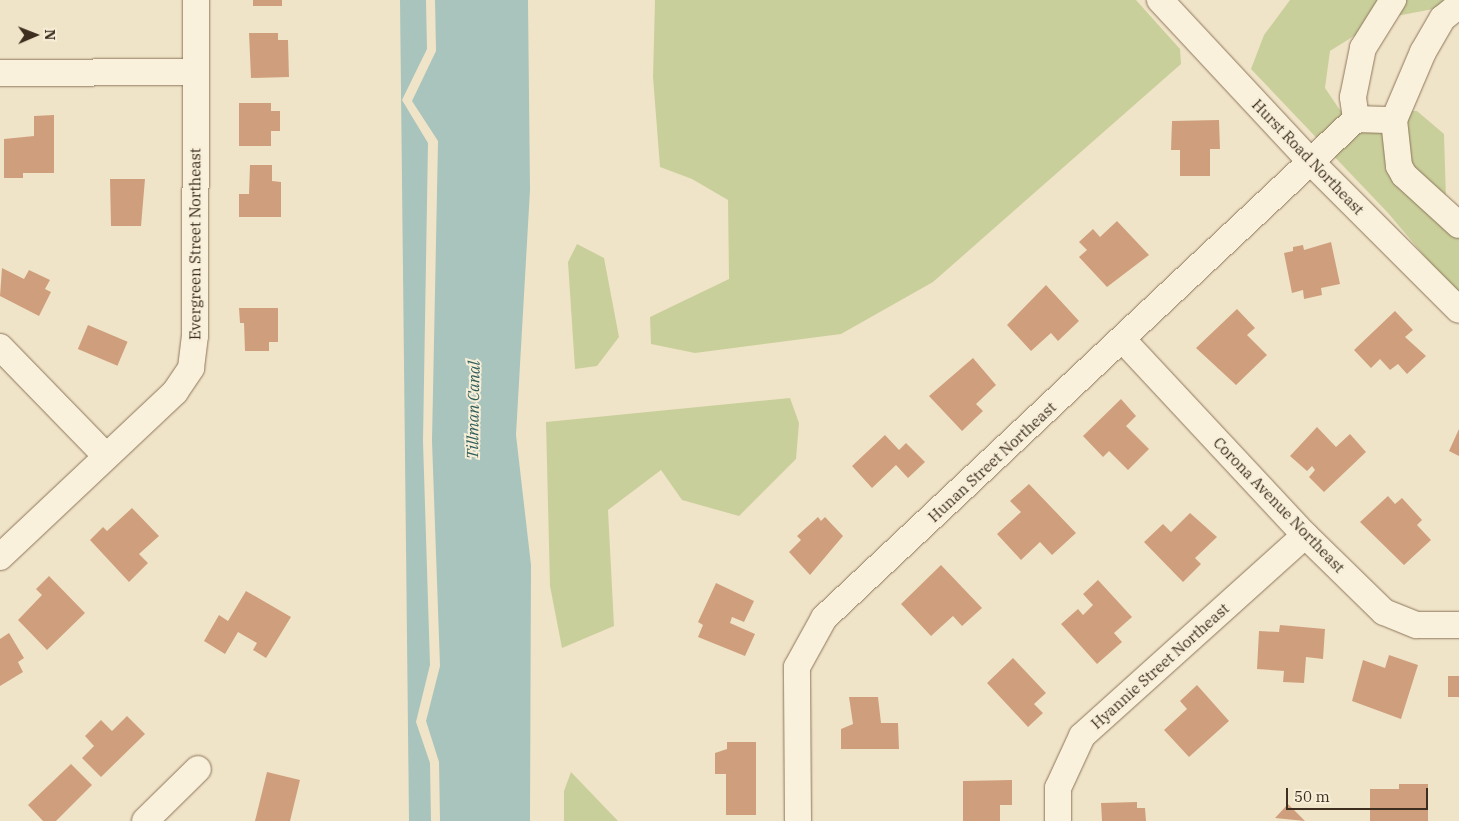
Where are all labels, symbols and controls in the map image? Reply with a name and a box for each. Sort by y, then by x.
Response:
north arrow [10,10,60,60]
text: N [41,29,59,40]
street label: Hurst Road Northeast [1248,96,1368,218]
street label: Evergreen Street Northeast [186,148,204,340]
water label: Tillman Canal [463,361,483,459]
street label: Hunan Street Northeast [924,398,1060,526]
street label: Corona Avenue Northeast [1210,434,1348,576]
street label: Hyannie Street Northeast [1087,599,1233,733]
scale bar [1289,778,1432,810]
text: 50 m [1294,787,1330,806]

